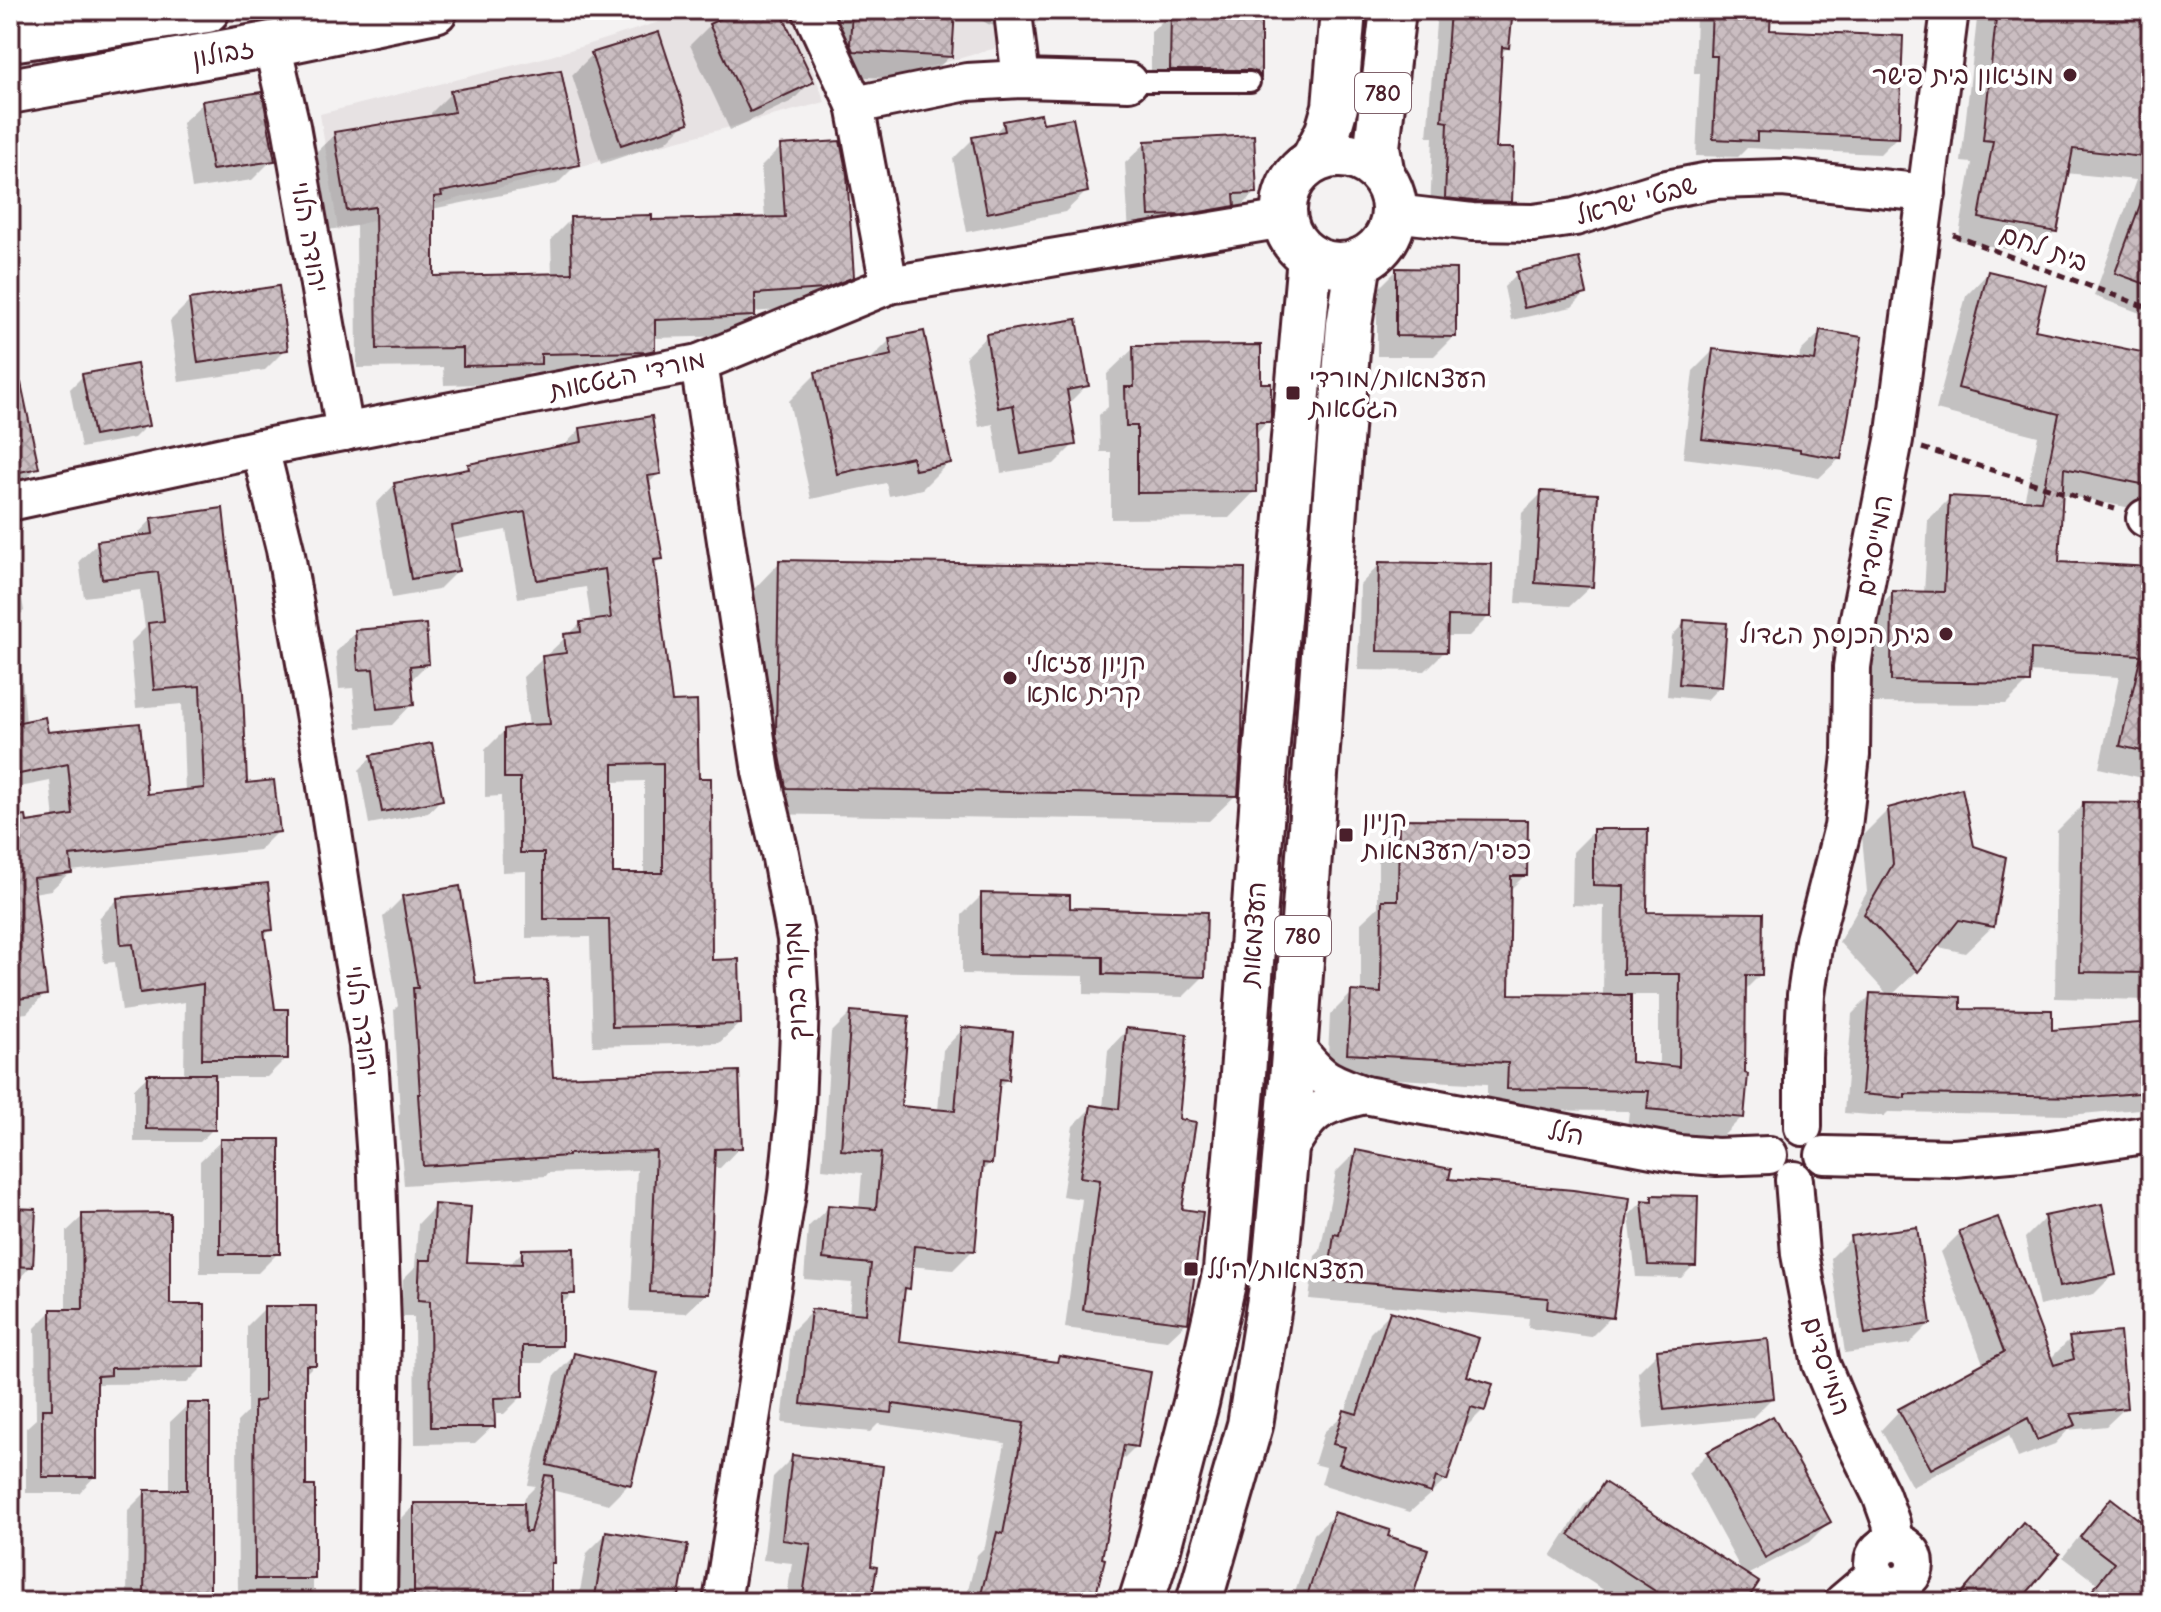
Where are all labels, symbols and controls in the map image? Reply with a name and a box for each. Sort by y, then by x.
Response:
street label: זבולון [190,34,257,74]
place label: מוזיאון בית פישר [1872,61,2054,91]
marker: מוזיאון בית פישר [2061,66,2079,84]
road number: 780 [1355,73,1411,113]
street label: שבטי ישראל [1572,170,1700,232]
street label: יהודה הלוי [285,179,334,295]
street label: בית לחם [1996,219,2092,279]
street label: מורדי הגטאות [544,345,708,408]
place label: העצמאות/מורדי הגטאות [1307,364,1487,424]
marker: העצמאות/מורדי הגטאות [1284,384,1302,402]
street label: המייסדים [1851,492,1899,598]
place label: בית הכנסת הגדול [1739,620,1930,650]
marker: בית הכנסת הגדול [1937,625,1955,643]
place label: קניון עזיאלי קרית אתא [1026,649,1146,709]
marker: קניון עזיאלי קרית אתא [1001,669,1019,687]
place label: קניון כפיר/העצמאות [1360,806,1531,866]
marker: קניון כפיר/העצמאות [1337,826,1355,844]
street label: העצמאות [1235,880,1273,990]
road number: 780 [1275,916,1331,956]
street label: מקור ברוך [778,921,814,1041]
street label: יהודה הלוי [338,964,384,1079]
street label: הלל [1545,1116,1586,1152]
place label: העצמאות/הילל [1207,1255,1365,1285]
marker: העצמאות/הילל [1182,1260,1200,1278]
street label: המייסדים [1796,1313,1856,1419]

